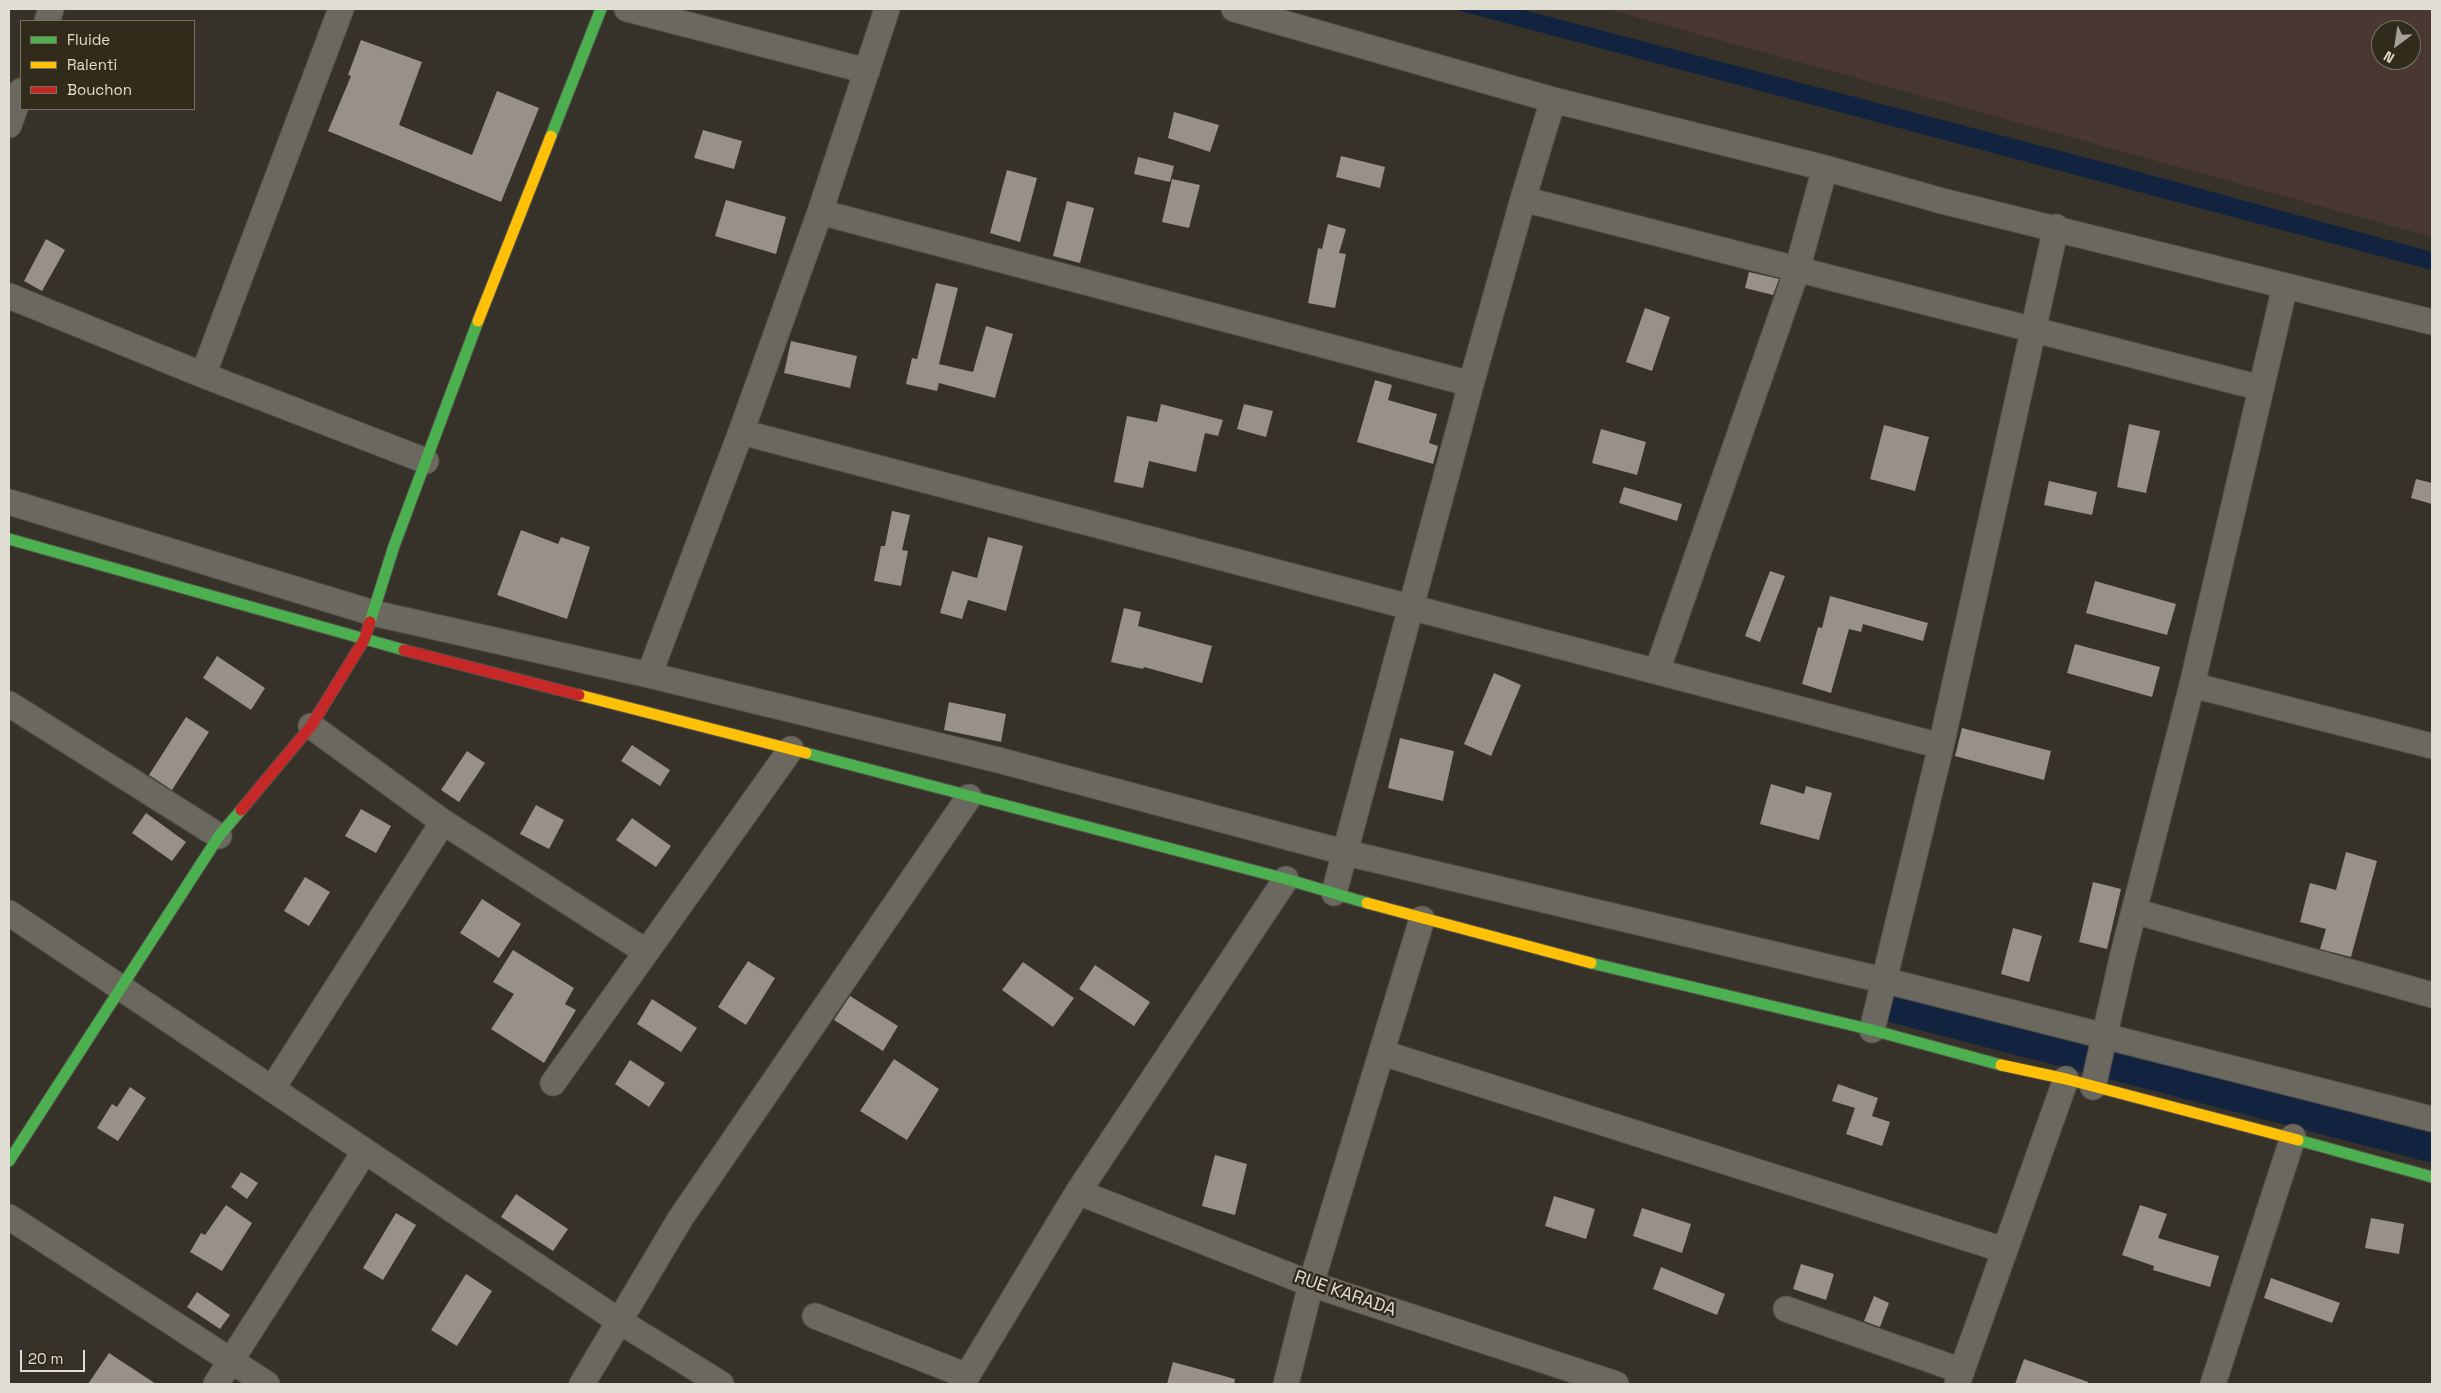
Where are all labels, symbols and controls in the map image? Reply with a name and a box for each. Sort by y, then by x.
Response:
legend [20,20,195,110]
north arrow [2371,20,2421,70]
text: Fluide [67,30,110,49]
text: N [2380,47,2397,67]
text: Ralenti [67,55,117,74]
text: Bouchon [67,80,132,99]
street label: RUE KARADA [1291,1266,1399,1322]
scale bar [22,1340,88,1372]
text: 20 m [28,1349,63,1368]

